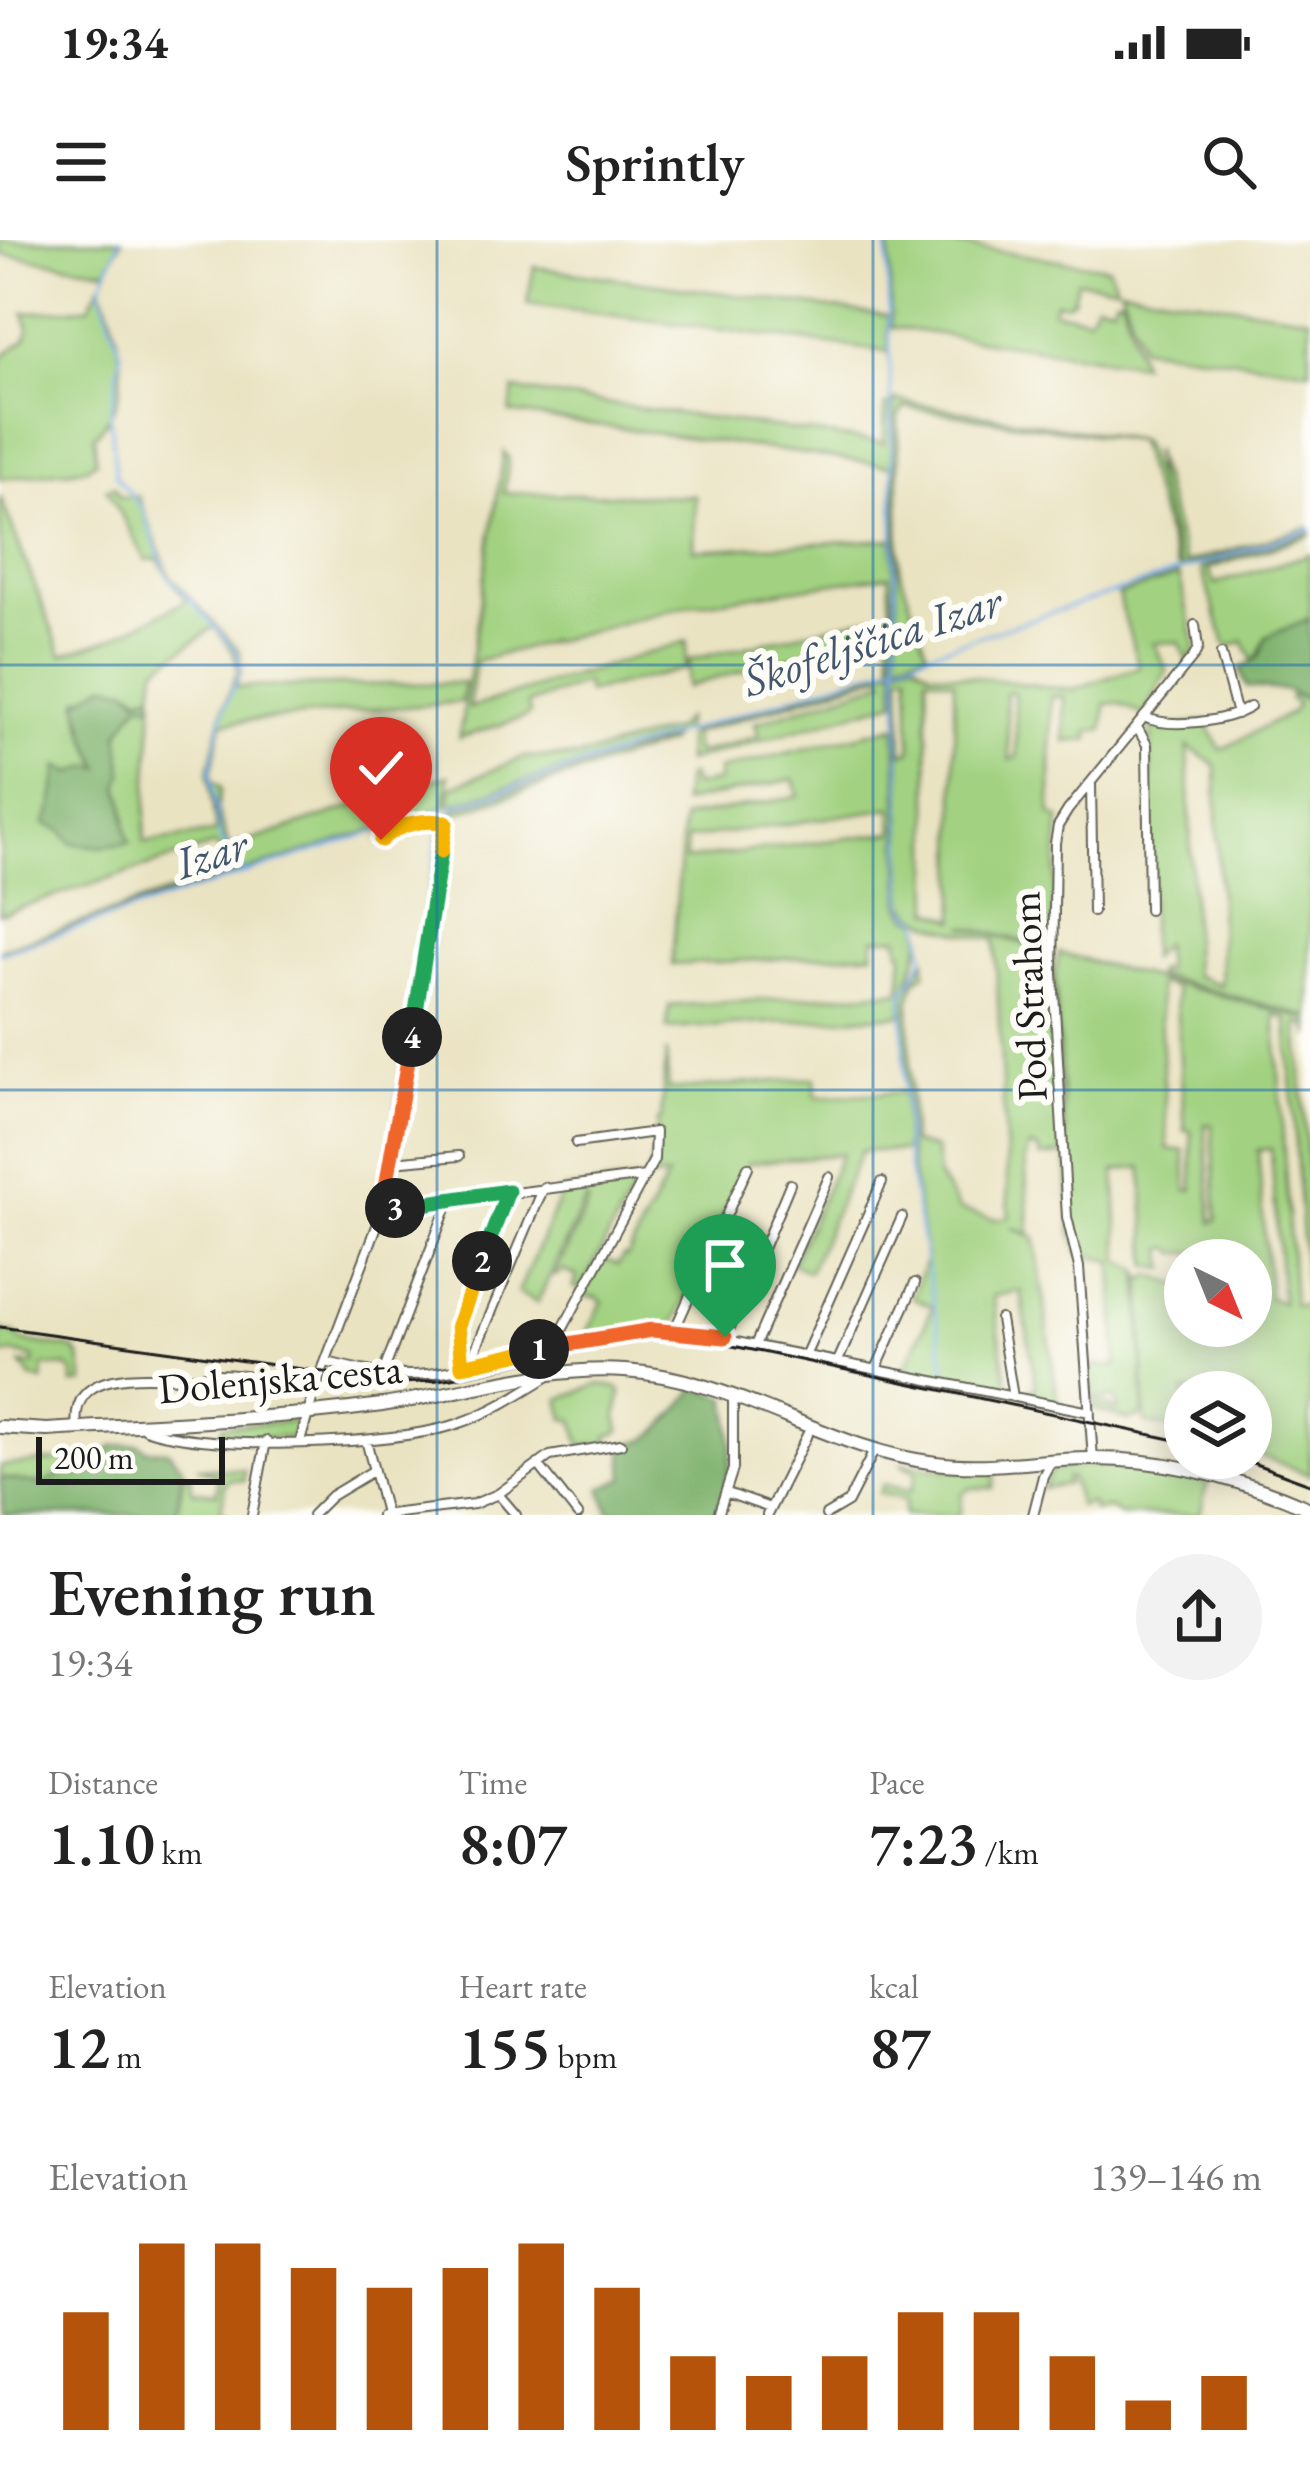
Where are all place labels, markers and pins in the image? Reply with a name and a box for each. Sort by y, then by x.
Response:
pin [330,717,432,840]
pin: 4 [382,1007,442,1067]
pin: 3 [365,1178,425,1238]
pin [674,1214,776,1337]
pin: 2 [452,1231,512,1291]
pin: 1 [509,1319,569,1379]

